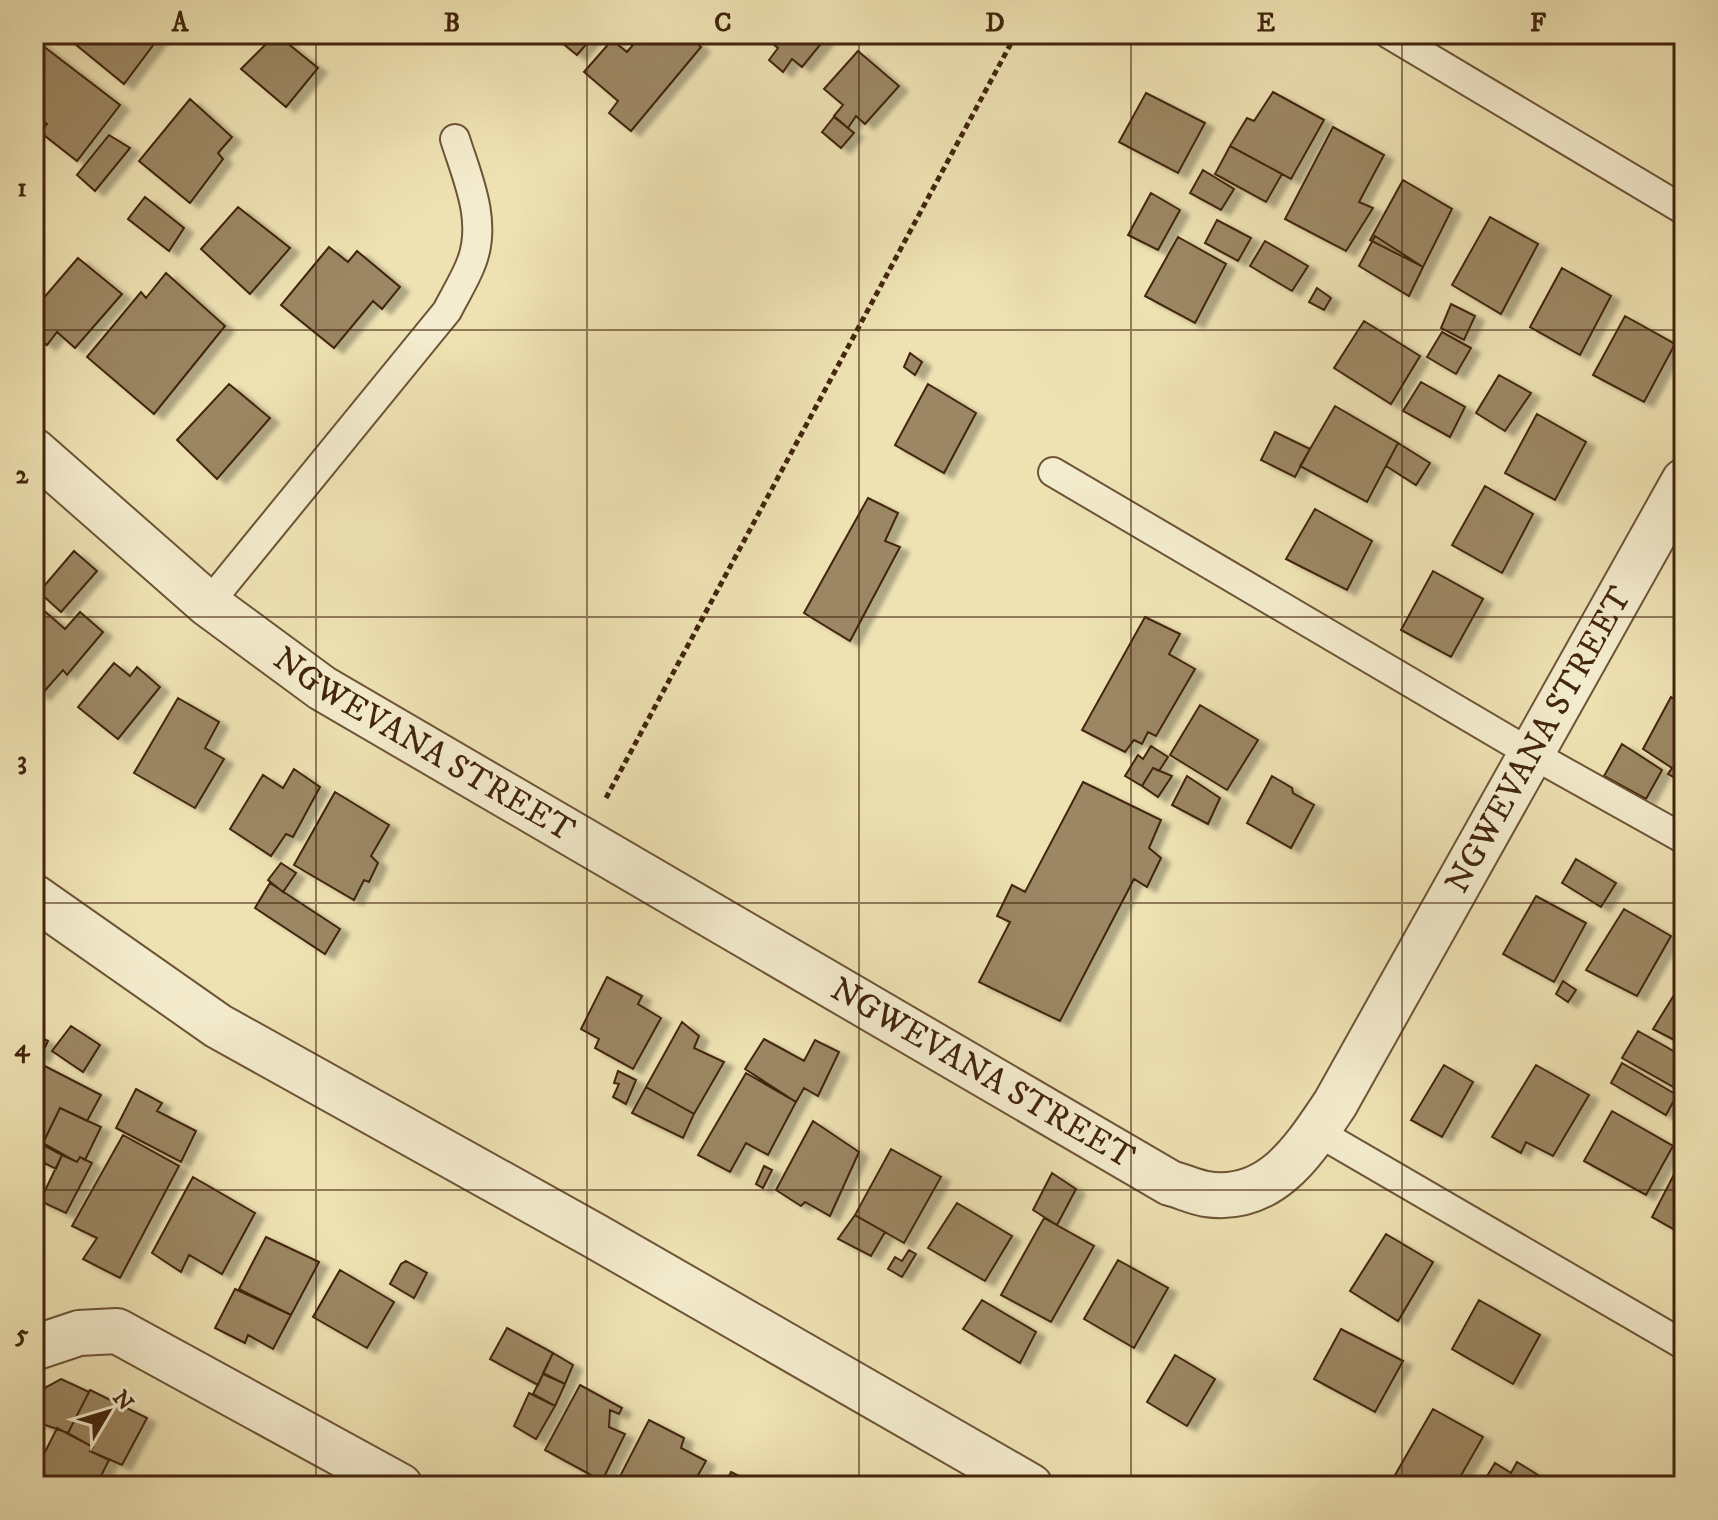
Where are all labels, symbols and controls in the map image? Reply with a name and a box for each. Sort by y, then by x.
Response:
text: A [171,7,190,40]
text: B [444,7,460,40]
text: C [714,7,732,40]
text: D [985,7,1005,40]
text: E [1257,7,1275,40]
text: F [1530,7,1547,40]
text: 1 [17,172,27,205]
text: 2 [16,459,30,492]
street label: NGWEVANA STREET [1436,579,1642,901]
street label: NGWEVANA STREET [265,638,582,852]
text: 3 [17,745,27,778]
street label: NGWEVANA STREET [823,968,1142,1179]
text: 4 [15,1032,31,1065]
text: 5 [15,1318,29,1351]
north arrow [68,1372,148,1452]
text: N [106,1385,139,1416]

